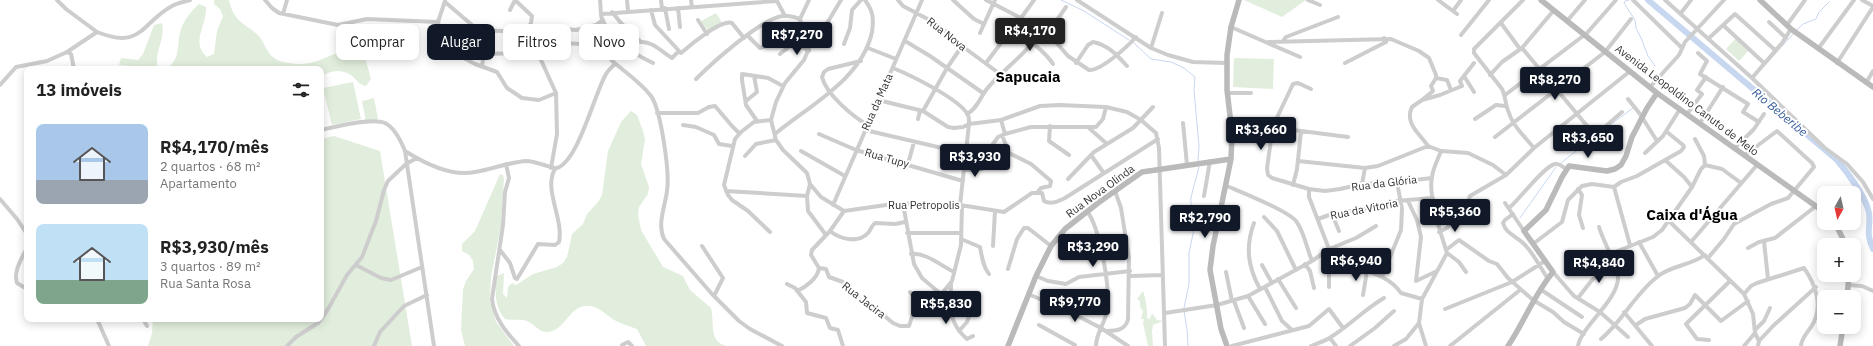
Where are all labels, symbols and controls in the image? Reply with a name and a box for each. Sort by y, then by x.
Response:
street label: Rua Nova [924,14,970,54]
pin: R$4,170 [993,18,1067,52]
pin: R$7,270 [760,22,834,56]
text: R$4,170 [1004,22,1056,39]
chip: Comprar [336,24,419,60]
chip: Alugar [427,24,495,60]
chip: Filtros [503,24,571,60]
chip: Novo [579,24,639,60]
text: R$7,270 [771,26,823,43]
street label: Avenida Leopoldino Canuto de Melo [1612,41,1762,159]
district label: Sapucaia [995,67,1061,86]
pin: R$8,270 [1518,67,1592,101]
street label: Rua da Mata [858,71,896,133]
text: R$8,270 [1529,71,1581,88]
text: 13 imóveis [36,79,122,101]
icon: filters [290,79,312,101]
water label: Rio Beberibe [1749,85,1811,139]
pin: R$3,660 [1224,117,1298,151]
text: R$3,660 [1235,121,1287,138]
pin: R$3,650 [1551,125,1625,159]
text: R$3,650 [1562,129,1614,146]
text: R$4,170/mês [160,136,269,158]
icon: home [68,140,116,188]
pin: R$3,930 [938,144,1012,178]
street label: Rua Tupy [863,145,911,171]
text: R$3,930 [949,148,1001,165]
text: 2 quartos · 68 m² [160,158,261,175]
street label: Rua Nova Olinda [1063,161,1137,221]
street label: Rua da Glória [1350,172,1418,194]
text: Apartamento [160,175,237,192]
north arrow [1817,186,1861,230]
map controls [1817,186,1861,334]
street label: Rua da Vitoria [1329,196,1399,222]
street label: Rua Petropolis [888,198,960,212]
pin: R$5,360 [1418,199,1492,233]
text: R$5,360 [1429,203,1481,220]
pin: R$2,790 [1168,205,1242,239]
district label: Caixa d'Água [1646,205,1738,224]
text: R$2,790 [1179,209,1231,226]
pin: R$3,290 [1056,234,1130,268]
text: R$3,930/mês [160,236,269,258]
text: R$3,290 [1067,238,1119,255]
button: + [1817,238,1861,282]
icon: home [68,240,116,288]
pin: R$6,940 [1319,248,1393,282]
pin: R$4,840 [1562,250,1636,284]
text: R$6,940 [1330,252,1382,269]
text: R$4,840 [1573,254,1625,271]
text: 3 quartos · 89 m² [160,258,261,275]
text: Rua Santa Rosa [160,275,251,292]
street label: Rua Jacira [839,279,889,321]
pin: R$9,770 [1038,289,1112,323]
button: − [1817,290,1861,334]
pin: R$5,830 [909,291,983,325]
text: R$9,770 [1049,293,1101,310]
text: R$5,830 [920,295,972,312]

